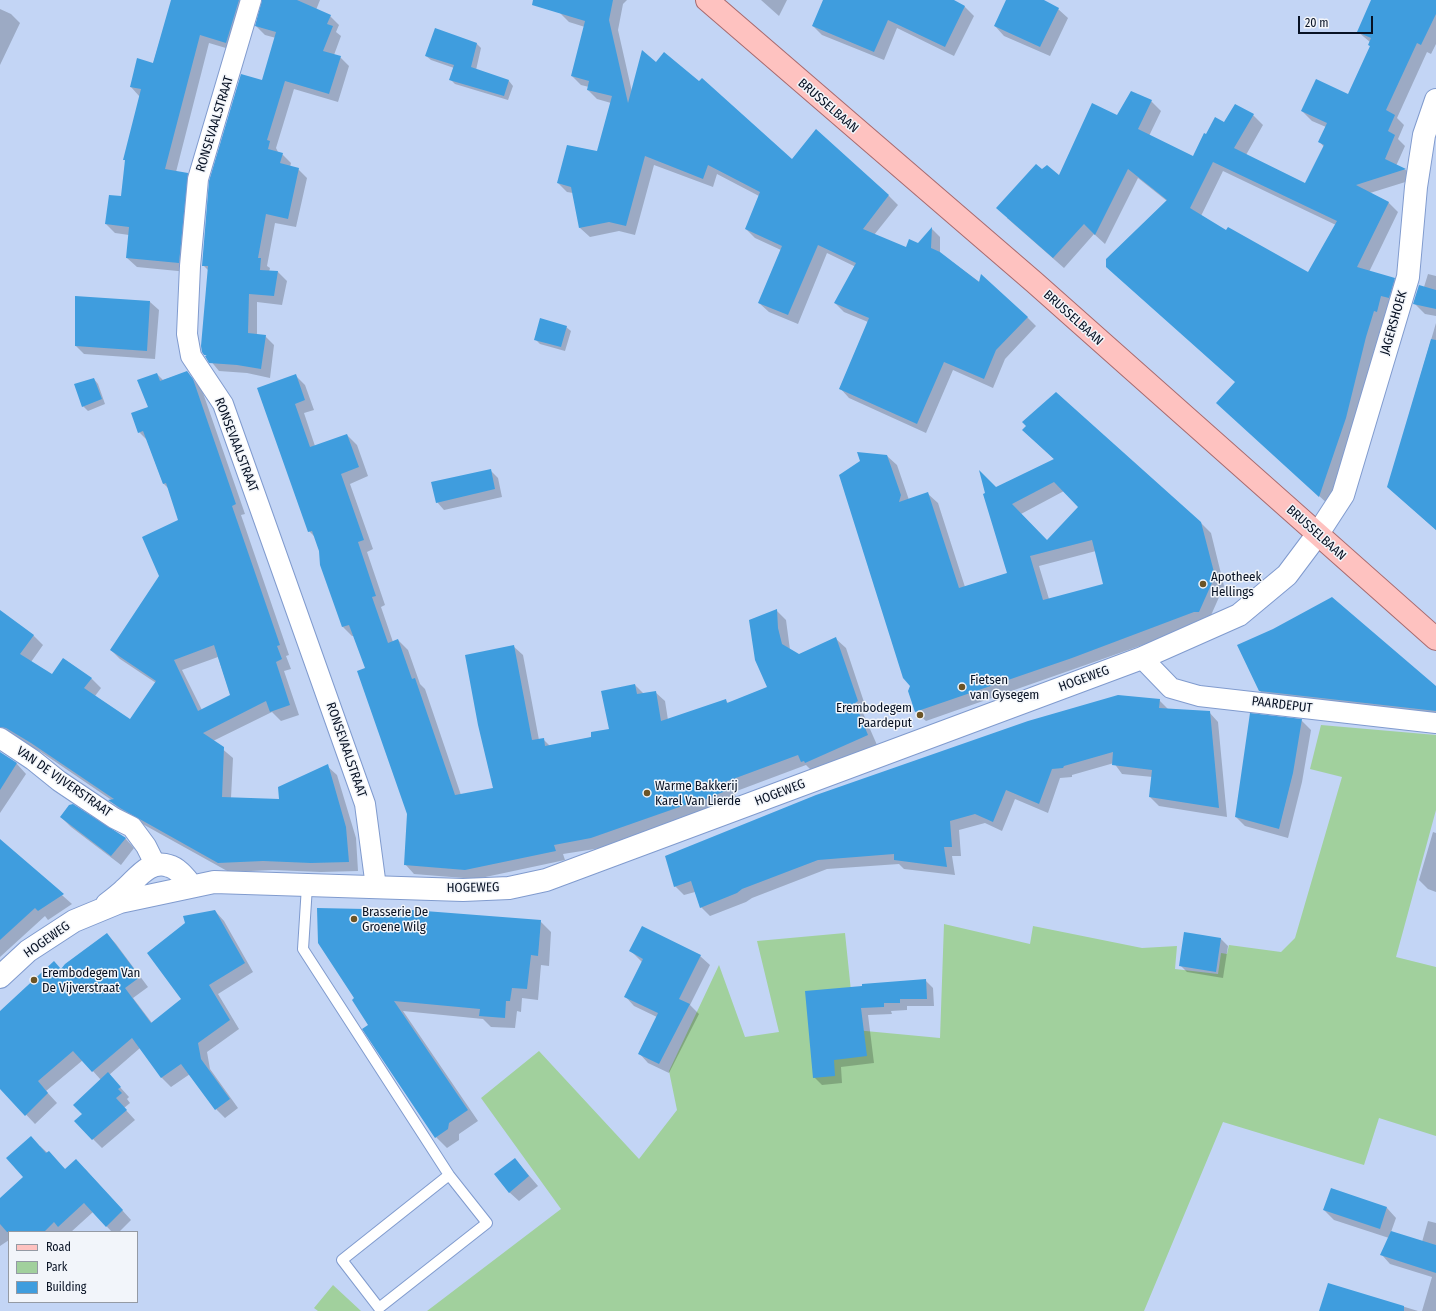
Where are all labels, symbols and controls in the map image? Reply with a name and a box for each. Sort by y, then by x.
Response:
scale bar [1300,8,1375,34]
text: 20 m [1305,16,1329,30]
street label: RONSEVAALSTRAAT [193,74,237,174]
street label: BRUSSELBAAN [795,76,861,136]
street label: BRUSSELBAAN [1040,287,1106,349]
street label: JAGERSHOEK [1377,289,1411,357]
street label: RONSEVAALSTRAAT [211,396,261,494]
street label: BRUSSELBAAN [1283,502,1349,564]
place label: Apotheek Hellings [1211,569,1262,600]
marker: Apotheek Hellings [1198,579,1208,589]
street label: HOGEWEG [1057,663,1111,695]
place label: Fietsen van Gysegem [970,672,1039,703]
marker: Fietsen van Gysegem [957,682,967,692]
street label: PAARDEPUT [1251,694,1313,716]
street label: RONSEVAALSTRAAT [322,700,370,800]
place label: Erembodegem Paardeput [836,700,912,731]
marker: Erembodegem Paardeput [915,710,925,720]
street label: VAN DE VIJVERSTRAAT [13,743,115,821]
street label: HOGEWEG [753,776,807,810]
place label: Warme Bakkerij Karel Van Lierde [655,778,741,809]
marker: Warme Bakkerij Karel Van Lierde [642,788,652,798]
street label: HOGEWEG [447,880,499,896]
place label: Brasserie De Groene Wilg [362,904,428,935]
marker: Brasserie De Groene Wilg [349,914,359,924]
street label: HOGEWEG [21,918,73,962]
place label: Erembodegem Van De Vijverstraat [42,965,140,996]
marker: Erembodegem Van De Vijverstraat [29,975,39,985]
legend [8,1231,138,1303]
text: Road [46,1240,71,1254]
text: Park [46,1260,67,1274]
text: Building [46,1280,86,1294]

